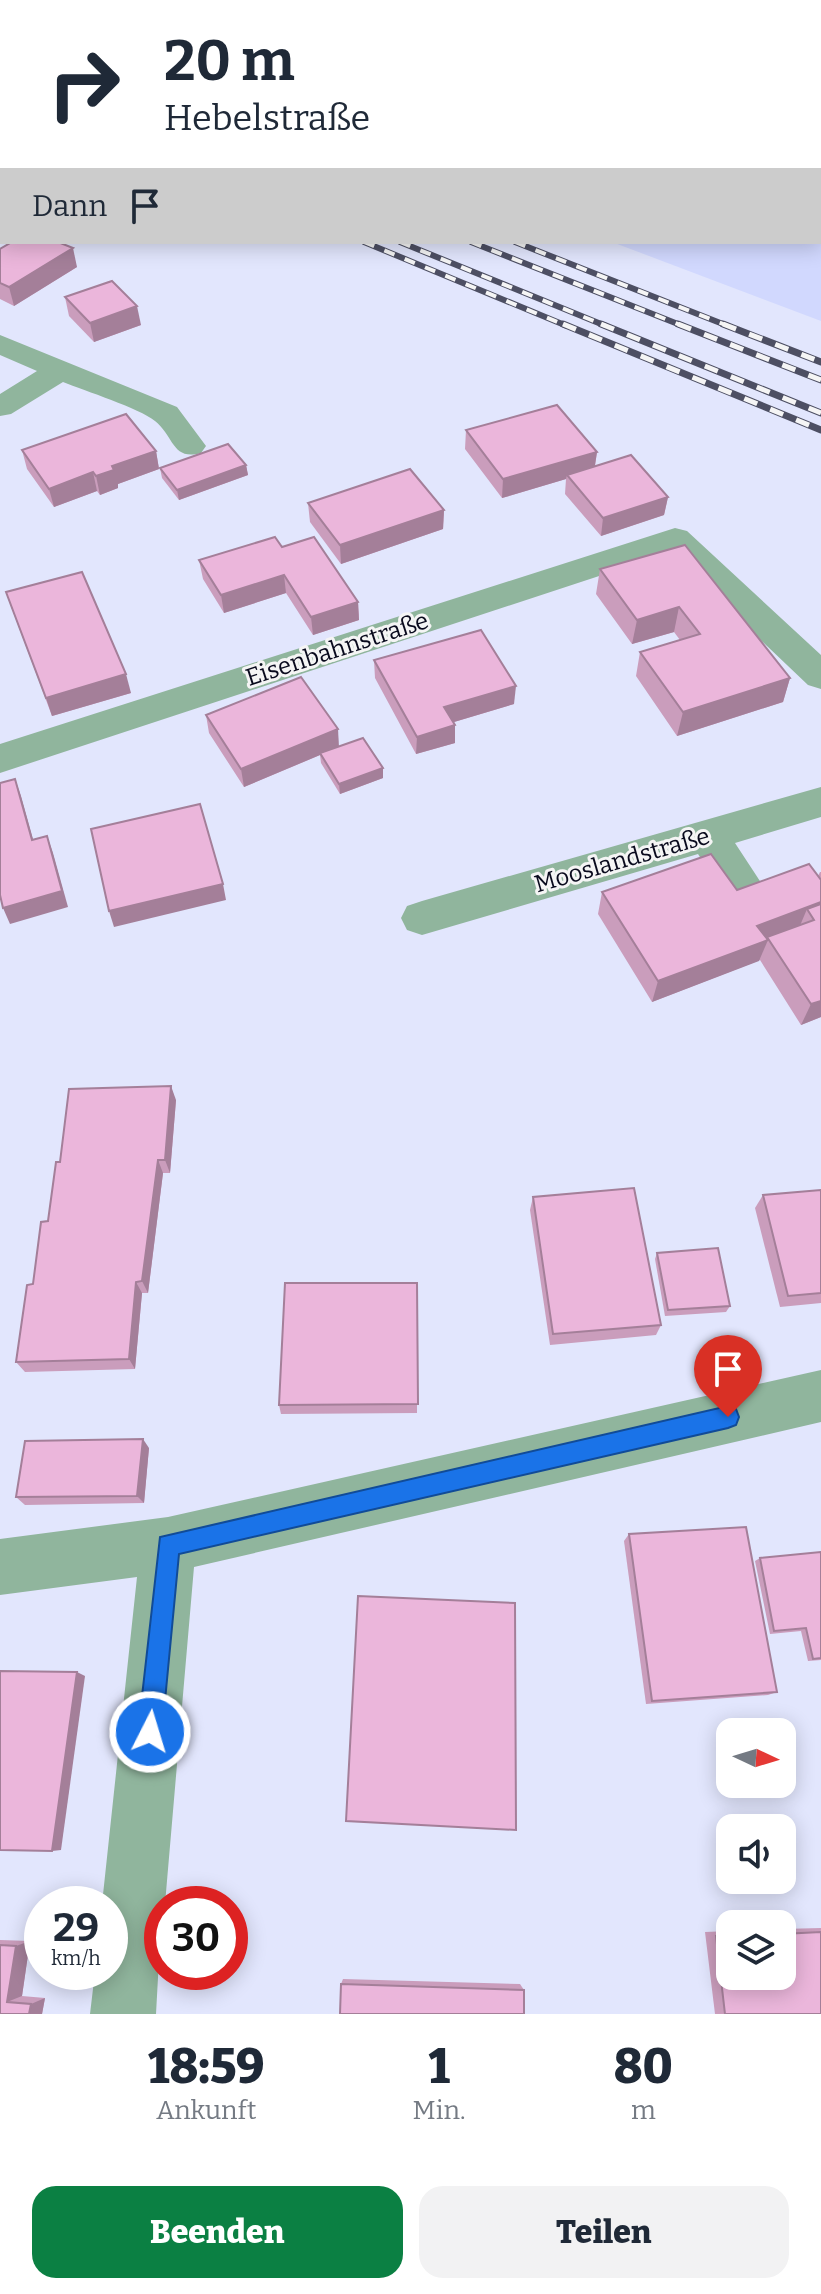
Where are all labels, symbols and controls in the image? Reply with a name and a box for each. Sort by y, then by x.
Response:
text: 20 m [164,28,295,95]
icon: right [32,32,136,136]
text: Hebelstraße [164,96,370,140]
icon: arrive [123,184,167,228]
text: Dann [32,188,107,224]
street label: Eisenbahnstraße [242,606,432,692]
street label: Mooslandstraße [531,822,713,898]
pin [694,1335,762,1417]
icon: arrive [706,1347,750,1391]
position arrow [108,1690,192,1774]
north arrow [716,1718,796,1798]
map controls [716,1718,796,1990]
button: sound [716,1814,796,1894]
speed limit sign: 30 [144,1886,248,1990]
text: 29 [53,1904,99,1952]
button: layers [716,1910,796,1990]
text: km/h [51,1946,101,1970]
text: 18:59 [148,2038,264,2096]
text: 1 [428,2038,450,2096]
text: 80 [614,2038,673,2096]
text: Ankunft [156,2095,256,2126]
text: Min. [413,2095,466,2126]
text: m [631,2095,656,2126]
button: Beenden [32,2186,403,2278]
button: Teilen [419,2186,789,2278]

